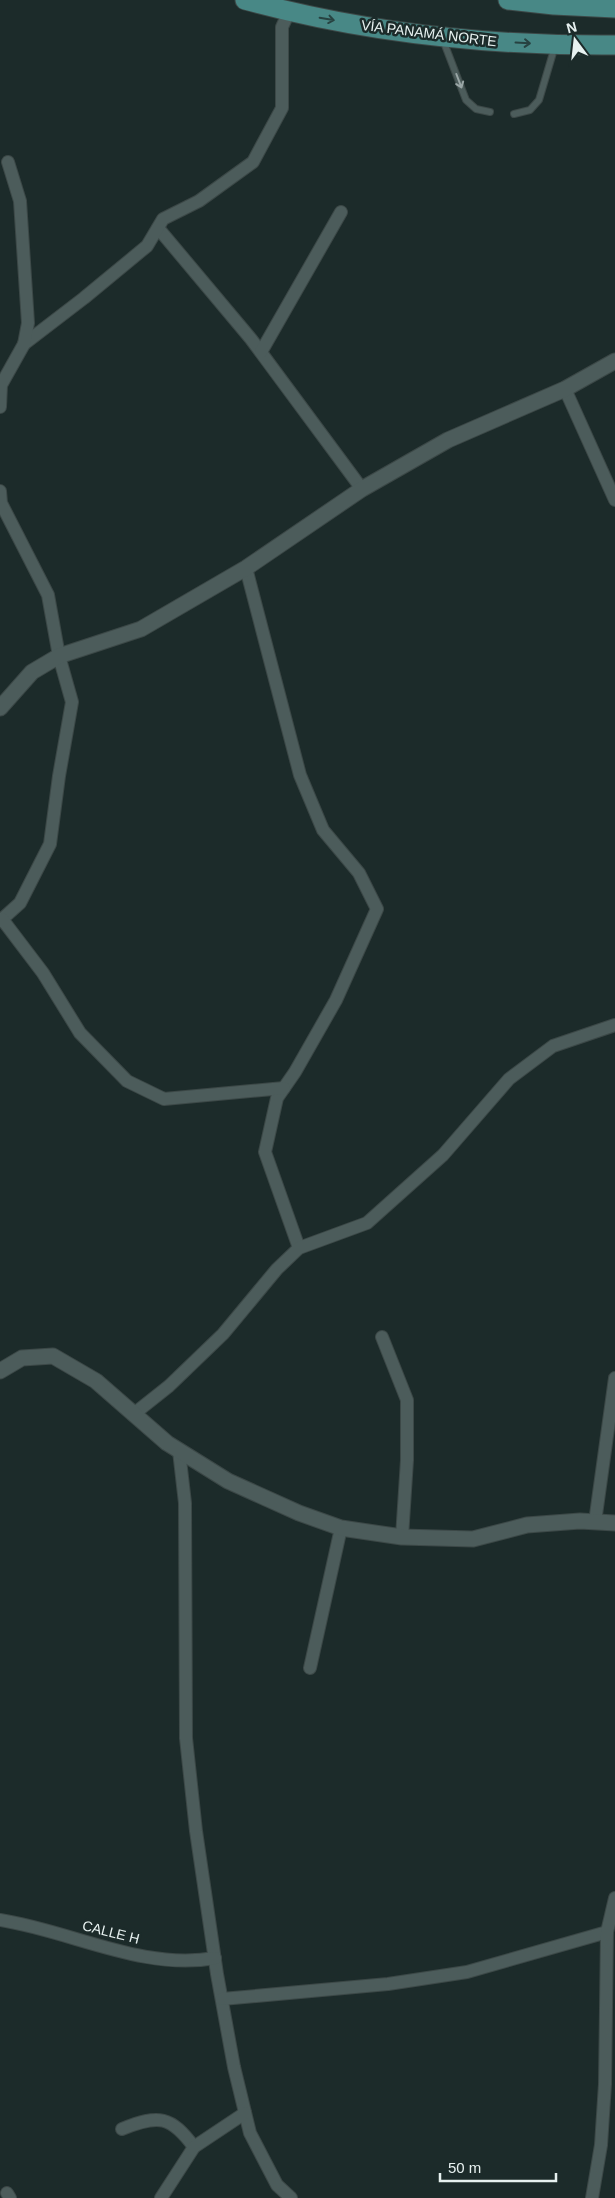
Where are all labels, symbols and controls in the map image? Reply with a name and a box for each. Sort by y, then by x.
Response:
one-way arrow [318,14,334,24]
north arrow [550,15,600,65]
street label: VÍA PANAMÁ NORTE [360,17,498,49]
text: N [565,18,579,36]
one-way arrow [514,38,530,47]
one-way arrow [455,73,464,89]
street label: CALLE H [81,1917,141,1947]
scale bar [440,2150,556,2182]
text: 50 m [448,2159,481,2176]

